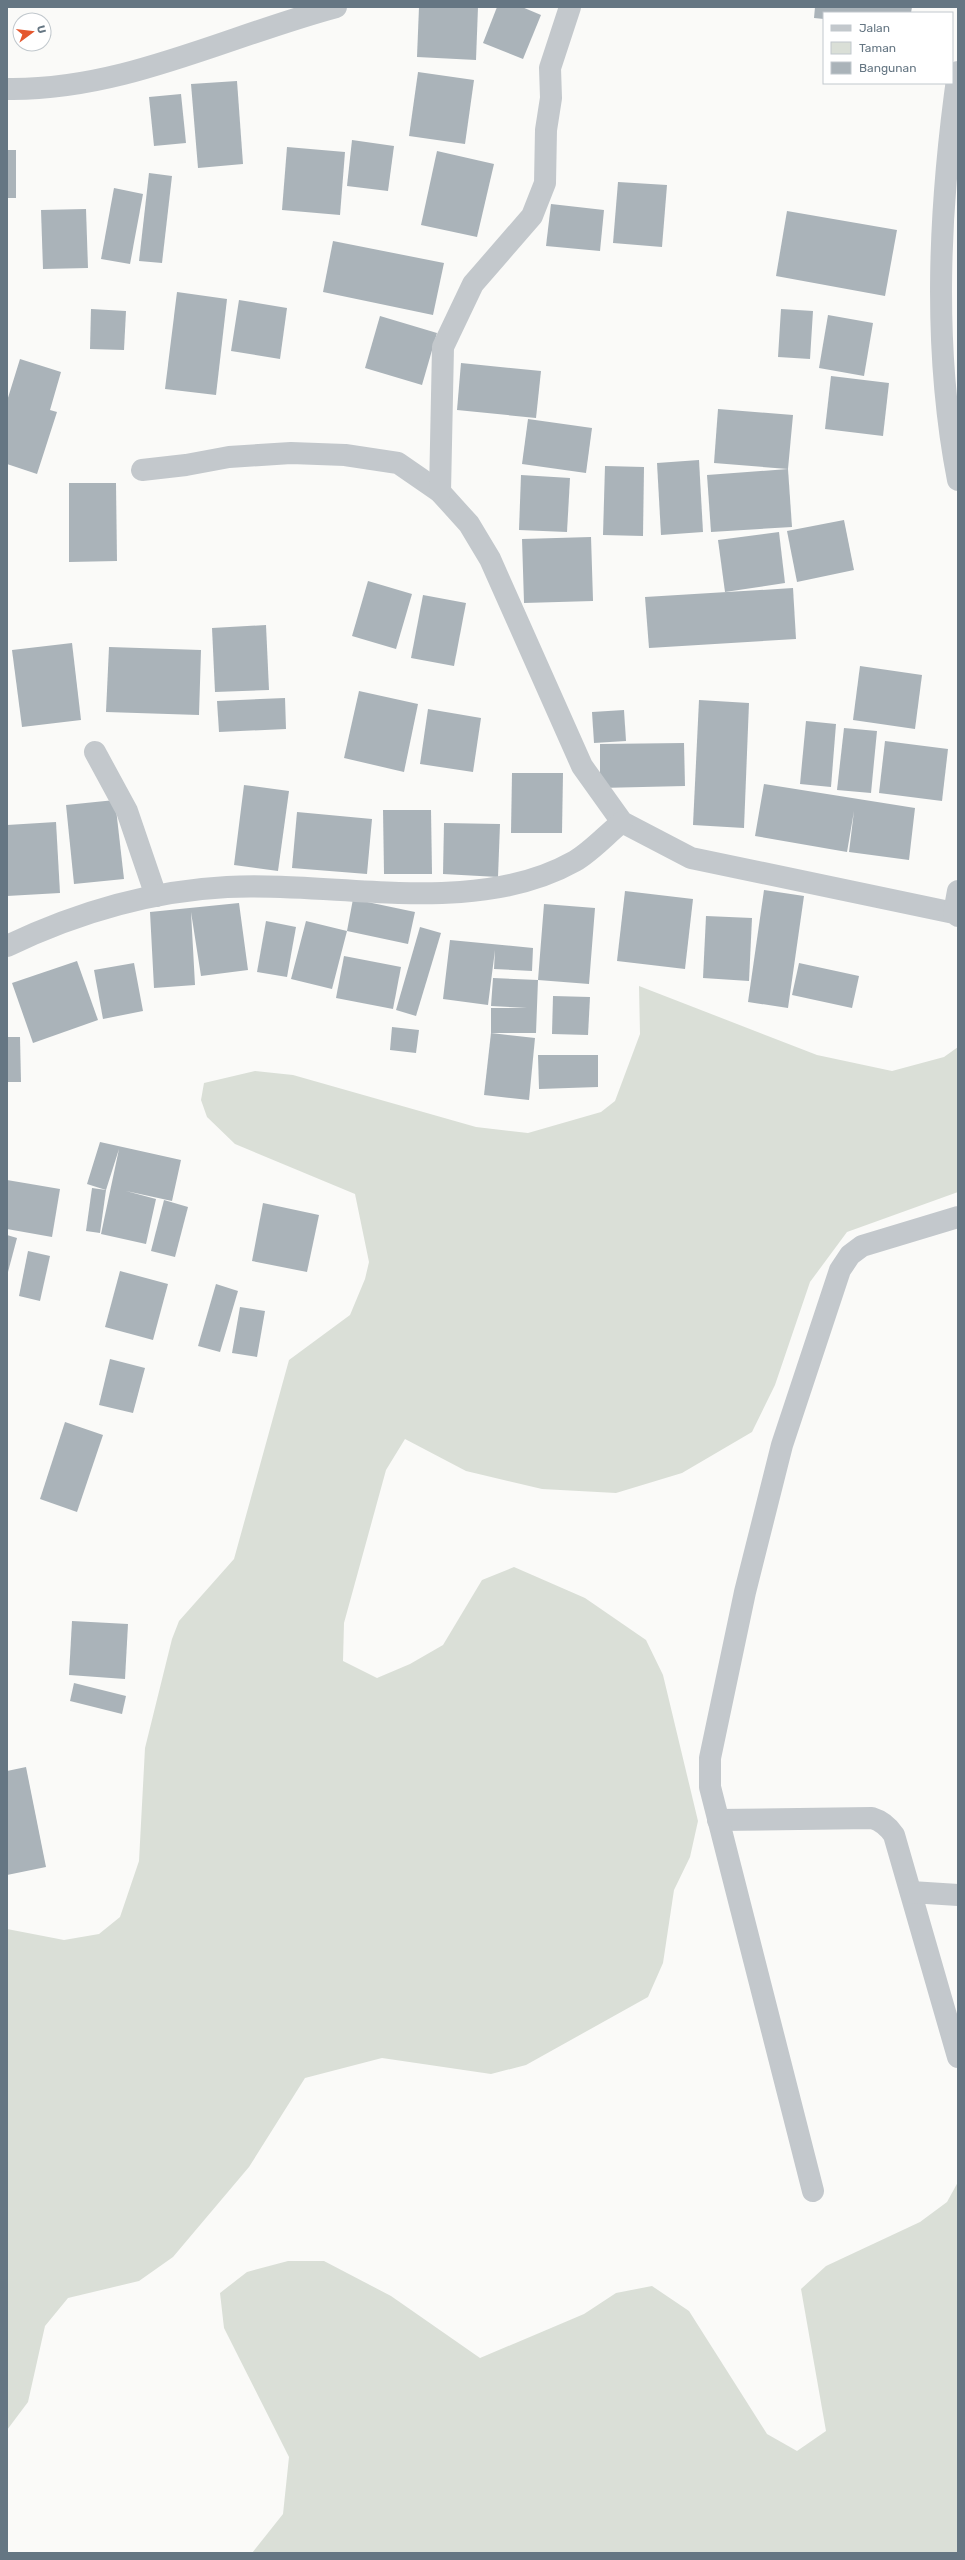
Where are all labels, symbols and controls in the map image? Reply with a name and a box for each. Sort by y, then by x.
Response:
north arrow [12,12,52,52]
legend [823,12,953,84]
text: Jalan [859,21,890,35]
text: U [34,24,48,35]
text: Taman [859,41,896,55]
text: Bangunan [859,61,916,75]

